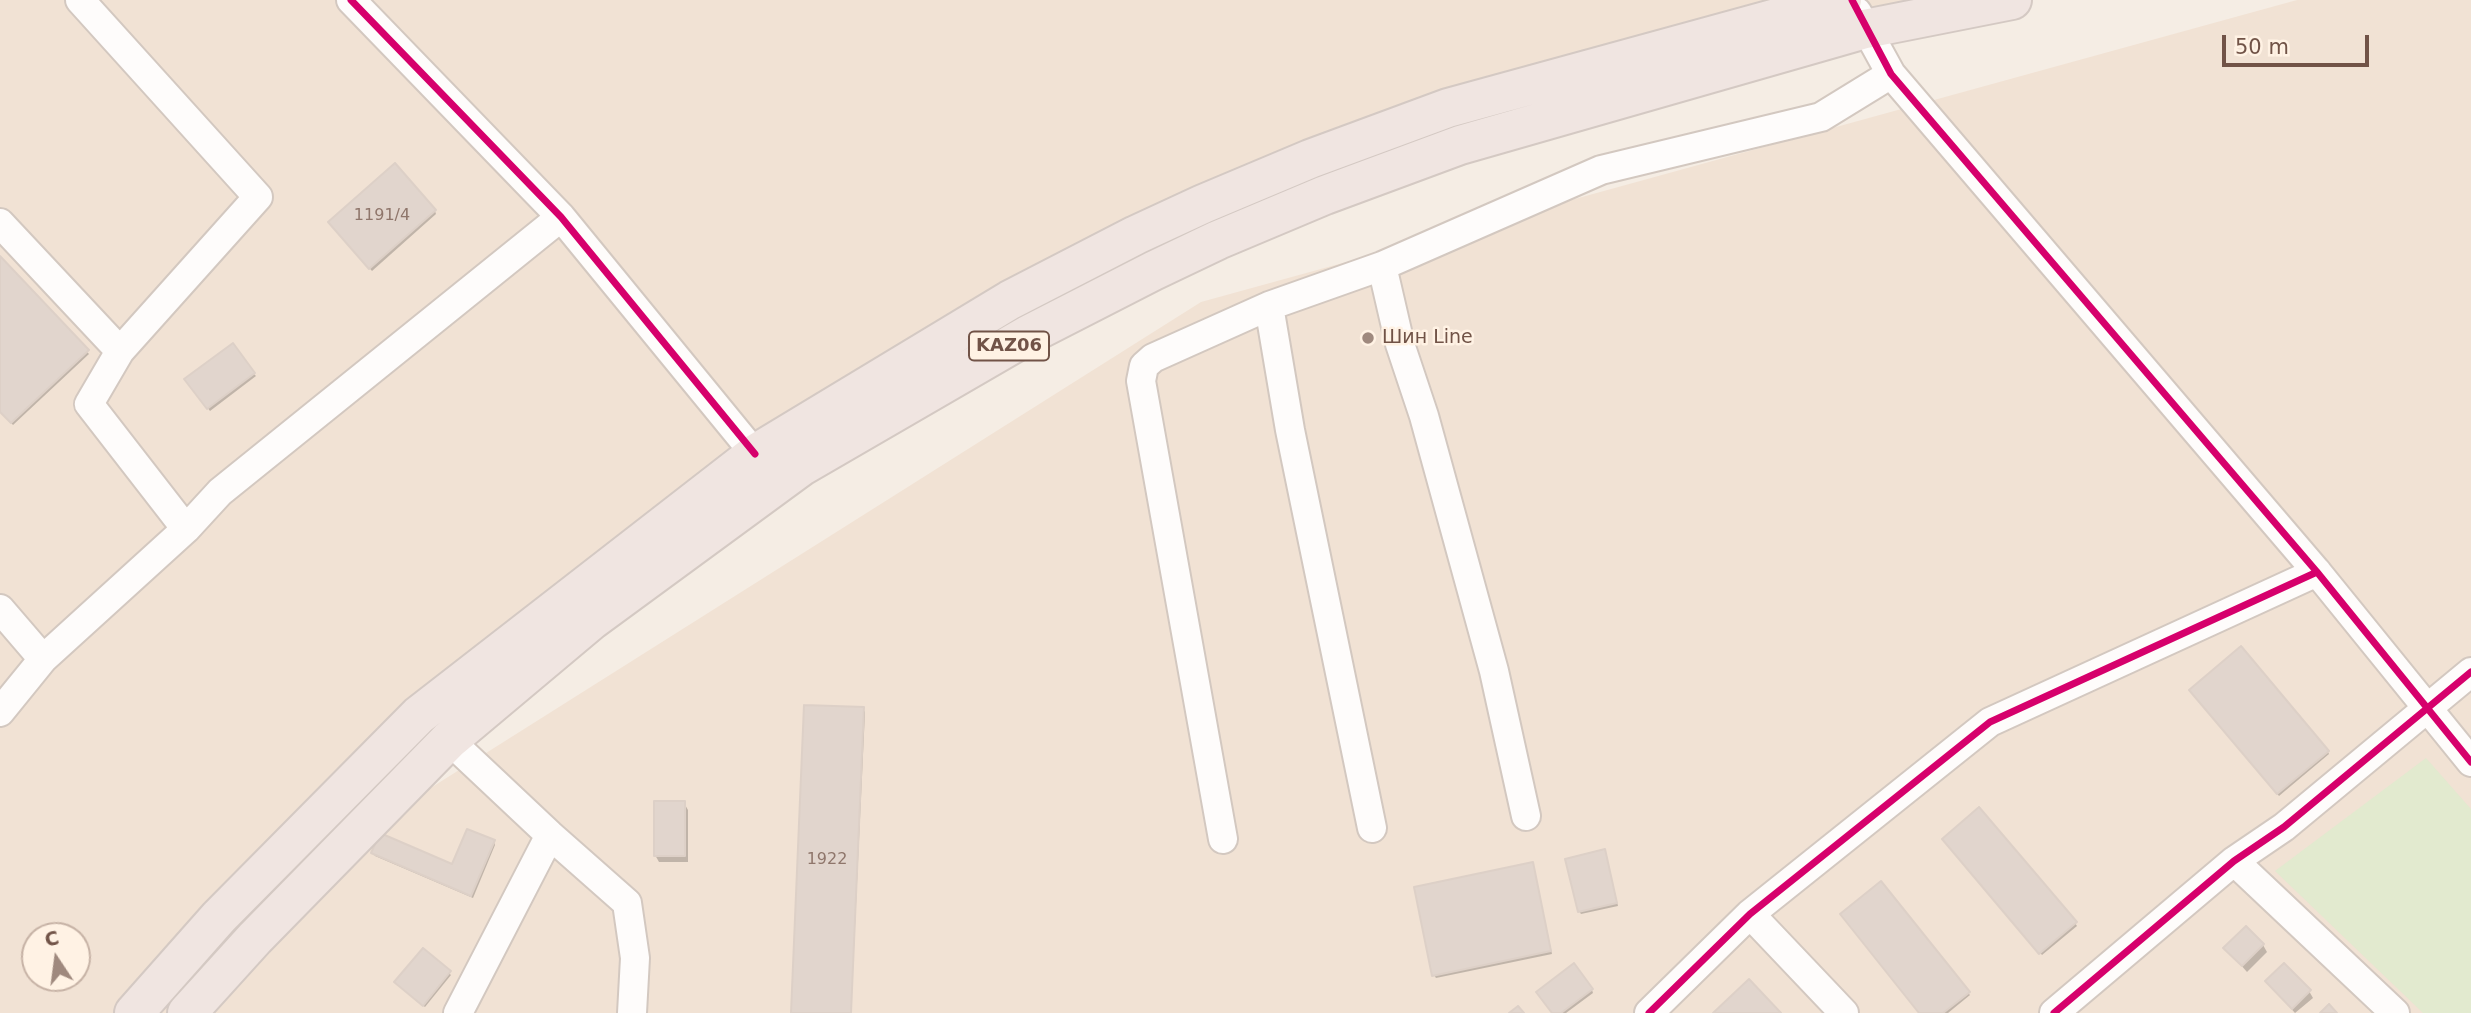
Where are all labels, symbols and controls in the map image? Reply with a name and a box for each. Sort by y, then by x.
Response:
scale bar [2226,21,2373,65]
text: 50 m [2235,35,2289,59]
house number: 1191/4 [354,206,410,226]
place label: Шин Line [1382,327,1473,349]
marker: Шин Line [1360,330,1376,346]
road number: KАZ06 [969,332,1049,360]
house number: 1922 [807,850,847,870]
north arrow [21,922,91,992]
text: С [42,926,61,951]

